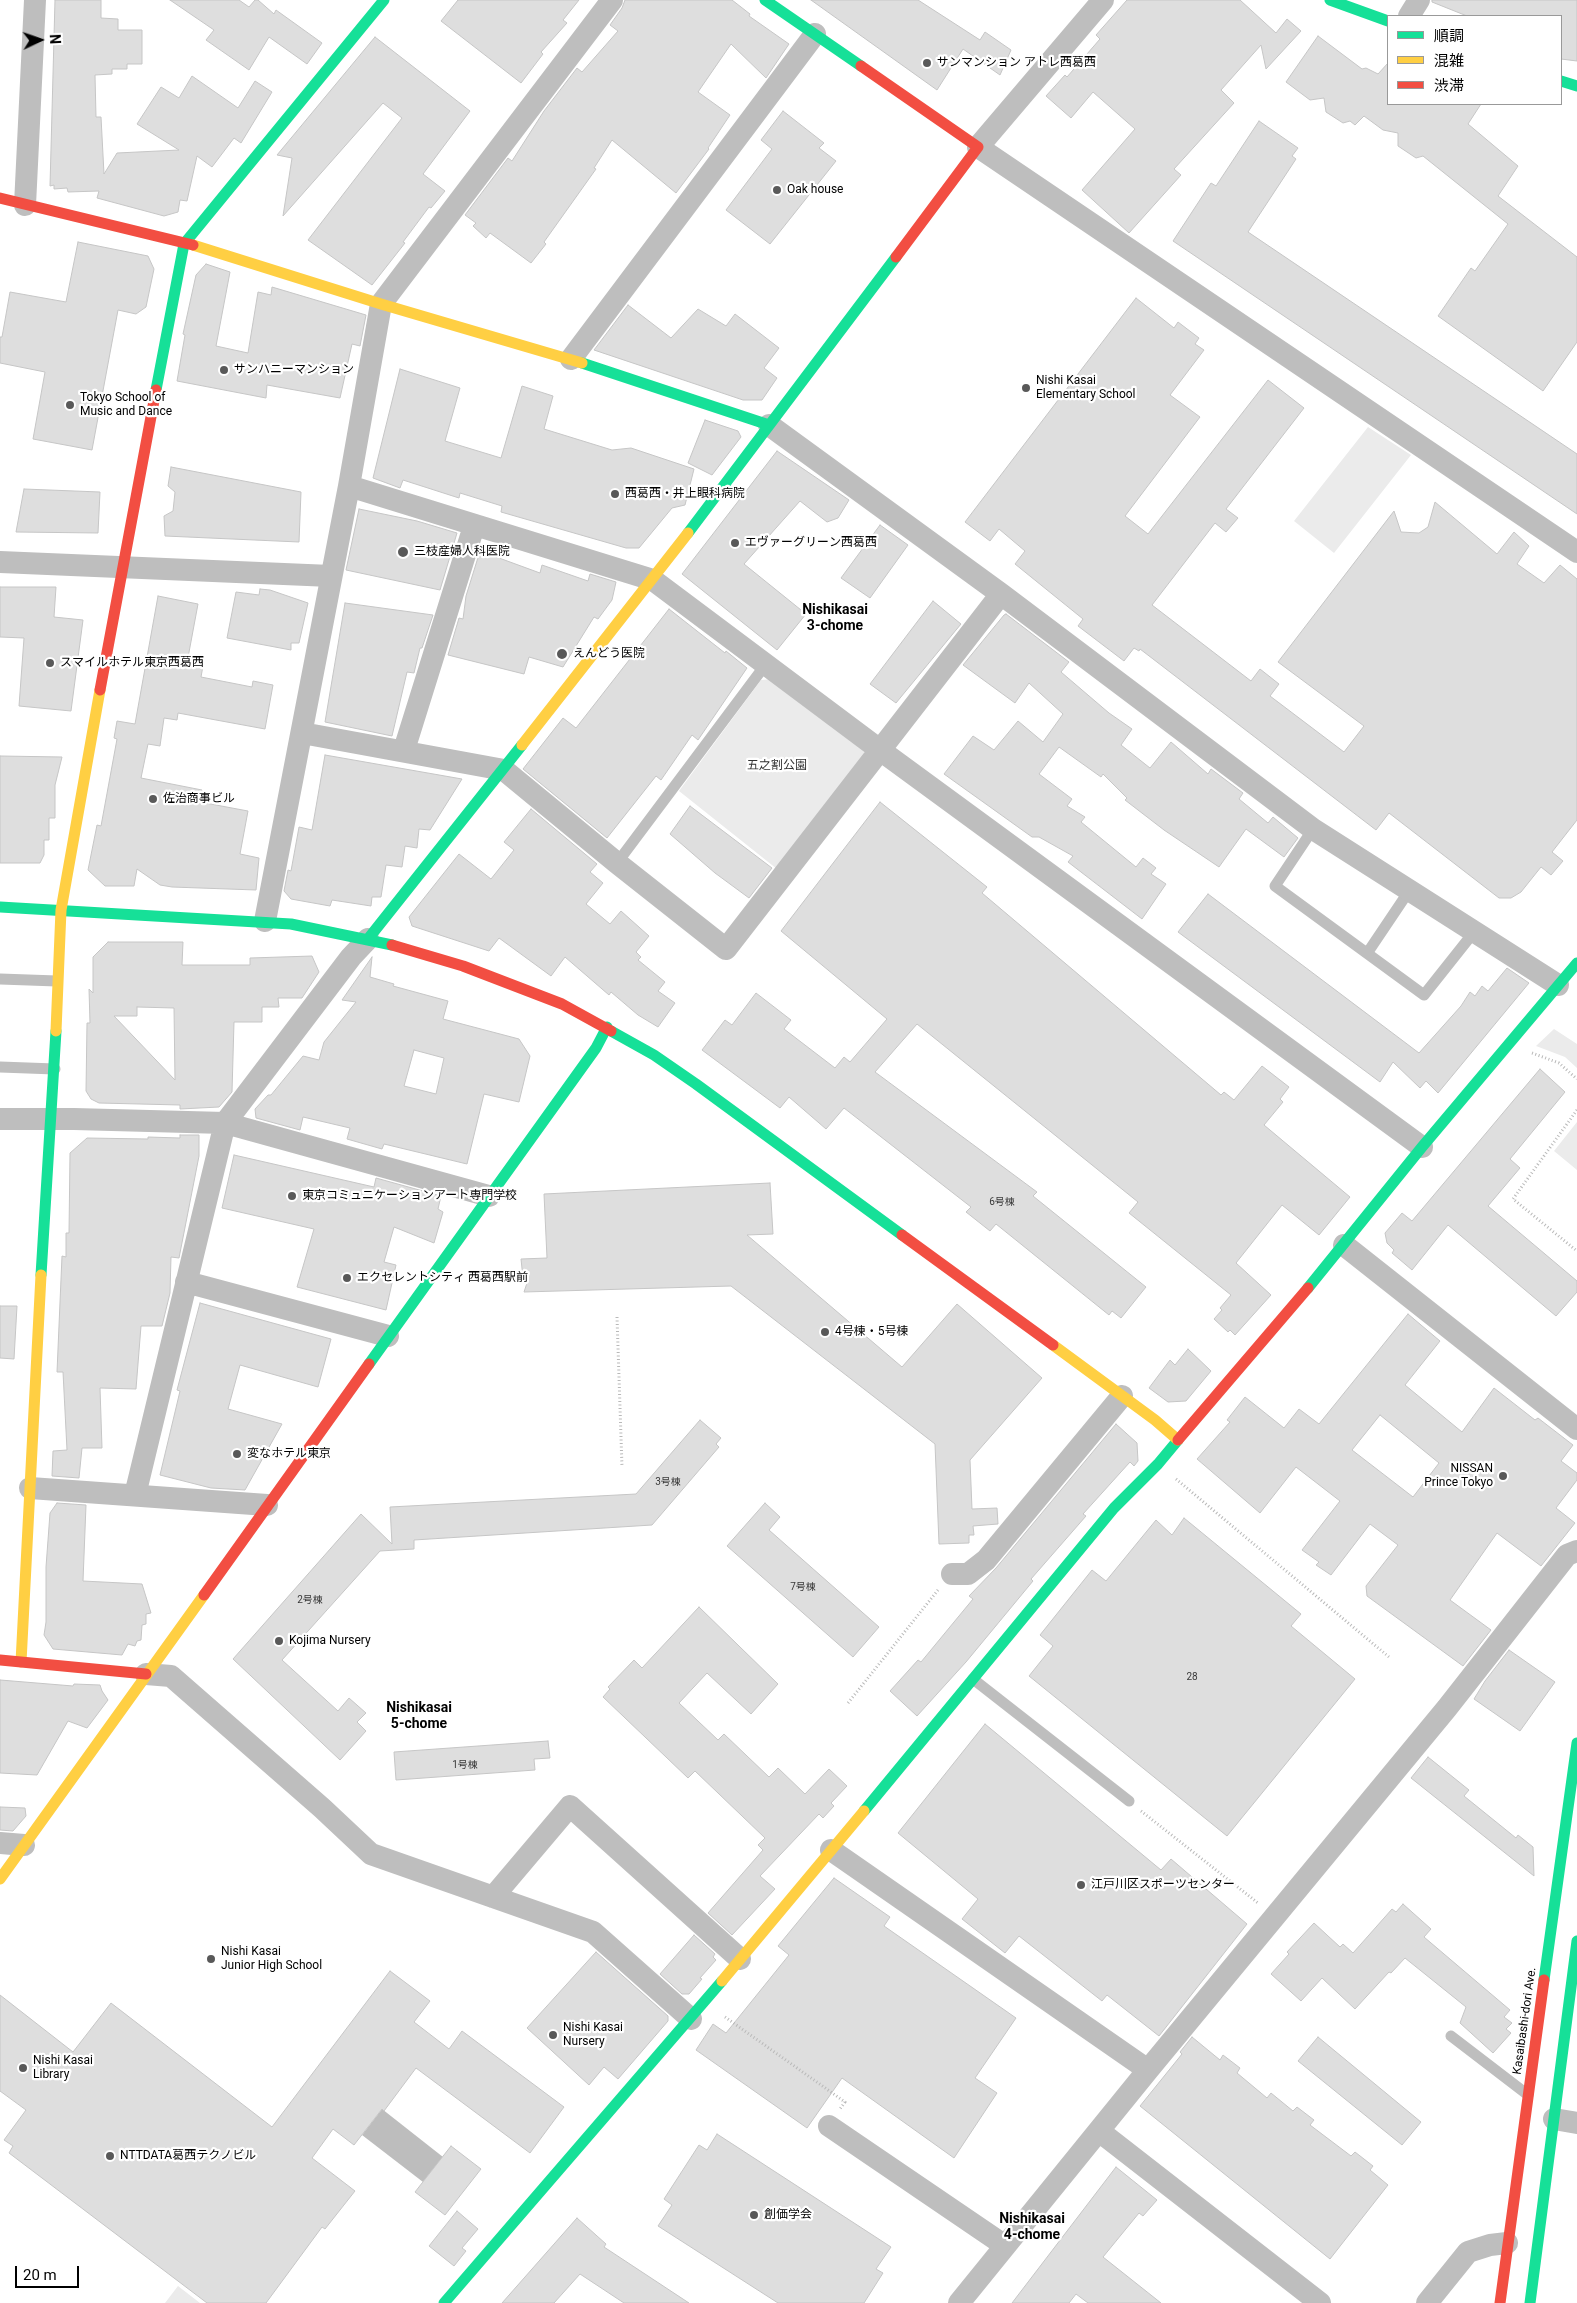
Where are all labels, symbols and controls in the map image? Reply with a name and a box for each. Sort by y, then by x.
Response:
north arrow [15,15,65,65]
legend [1387,15,1562,105]
text: 順調 [1434,27,1464,45]
text: N [47,34,63,45]
text: 混雑 [1434,52,1464,70]
place label: サンマンション アトレ西葛西 [937,56,1096,70]
marker: サンマンション アトレ西葛西 [921,57,933,69]
text: 渋滞 [1434,77,1464,95]
place label: Oak house [787,183,843,197]
marker: Oak house [771,184,783,196]
place label: サンハニーマンション [234,363,354,377]
marker: サンハニーマンション [218,364,230,376]
place label: Nishi Kasai Elementary School [1036,374,1136,402]
marker: Nishi Kasai Elementary School [1020,382,1032,394]
place label: Tokyo School of Music and Dance [80,391,172,419]
marker: Tokyo School of Music and Dance [64,399,76,411]
place label: 西葛西・井上眼科病院 [625,487,745,501]
marker: 西葛西・井上眼科病院 [609,488,621,500]
place label: エヴァーグリーン西葛西 [745,536,877,550]
marker: エヴァーグリーン西葛西 [729,537,741,549]
marker: 三枝産婦人科医院 [396,545,410,559]
place label: 三枝産婦人科医院 [414,545,510,559]
district label: Nishikasai 3-chome [802,602,868,634]
marker: えんどう医院 [555,647,569,661]
place label: えんどう医院 [573,647,645,661]
place label: スマイルホテル東京西葛西 [60,656,204,670]
marker: スマイルホテル東京西葛西 [44,657,56,669]
park label: 五之割公園 [747,759,807,773]
place label: 佐治商事ビル [163,792,235,806]
marker: 佐治商事ビル [147,793,159,805]
place label: 東京コミュニケーションアート専門学校 [302,1189,517,1203]
marker: 東京コミュニケーションアート専門学校 [286,1190,298,1202]
house number: 6号棟 [989,1196,1015,1208]
place label: エクセレントシティ 西葛西駅前 [357,1271,528,1285]
marker: エクセレントシティ 西葛西駅前 [341,1272,353,1284]
place label: 4号棟・5号棟 [835,1325,908,1339]
marker: 4号棟・5号棟 [819,1326,831,1338]
place label: 変なホテル東京 [247,1447,331,1461]
marker: 変なホテル東京 [231,1448,243,1460]
place label: NISSAN Prince Tokyo [1424,1462,1493,1490]
marker: NISSAN Prince Tokyo [1497,1470,1509,1482]
house number: 3号棟 [655,1476,681,1488]
house number: 7号棟 [790,1581,816,1593]
house number: 2号棟 [297,1594,323,1606]
place label: Kojima Nursery [289,1634,371,1648]
marker: Kojima Nursery [273,1635,285,1647]
house number: 28 [1186,1671,1198,1683]
district label: Nishikasai 5-chome [386,1700,452,1732]
house number: 1号棟 [452,1759,478,1771]
place label: 江戸川区スポーツセンター [1091,1878,1235,1892]
marker: 江戸川区スポーツセンター [1075,1879,1087,1891]
place label: Nishi Kasai Junior High School [221,1945,322,1973]
marker: Nishi Kasai Junior High School [205,1953,217,1965]
street label: Kasaibashi-dori Ave. [1510,1966,1540,2076]
place label: Nishi Kasai Nursery [563,2021,623,2049]
marker: Nishi Kasai Nursery [547,2029,559,2041]
place label: Nishi Kasai Library [33,2054,93,2082]
marker: Nishi Kasai Library [17,2062,29,2074]
place label: NTTDATA葛西テクノビル [120,2149,256,2163]
marker: NTTDATA葛西テクノビル [104,2150,116,2162]
place label: 創価学会 [764,2208,812,2222]
marker: 創価学会 [748,2209,760,2221]
district label: Nishikasai 4-chome [999,2211,1065,2244]
scale bar [18,2256,81,2288]
text: 20 m [23,2266,57,2284]

